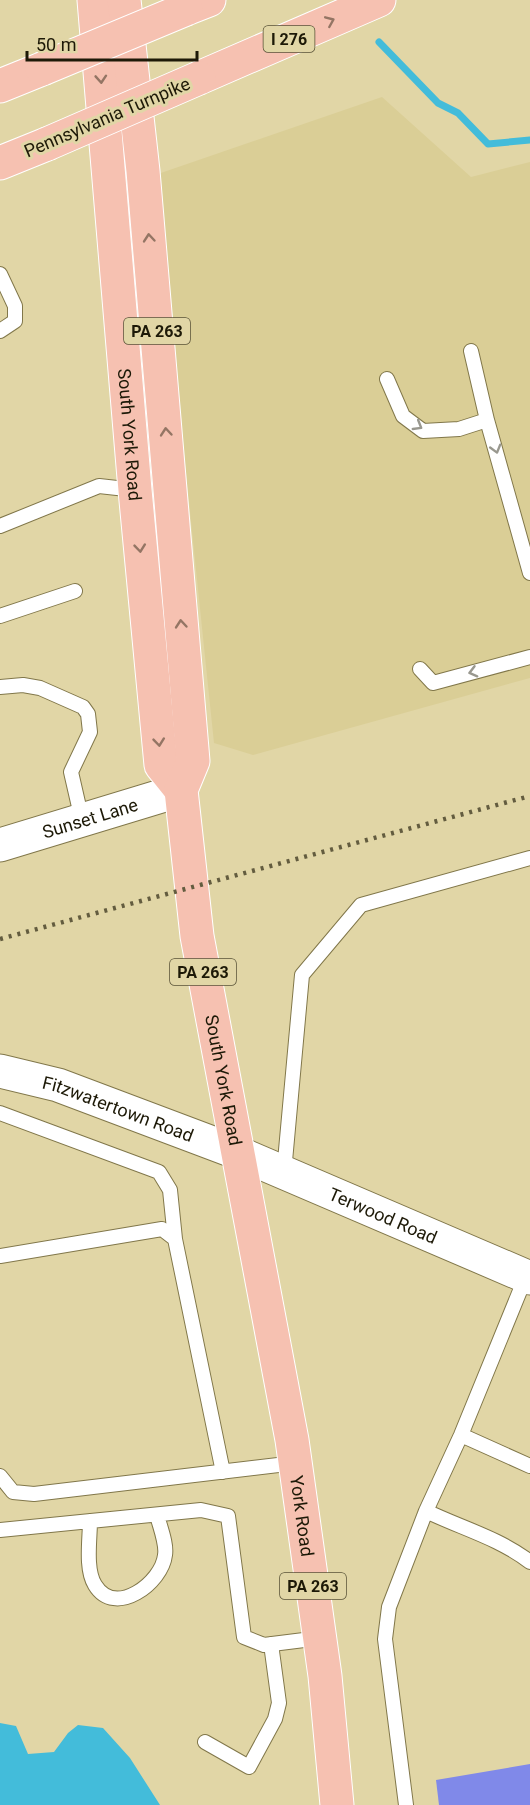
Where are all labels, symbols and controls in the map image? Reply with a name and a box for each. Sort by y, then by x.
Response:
one-way arrow [324,16,335,28]
scale bar [27,24,196,62]
road number: I 276 [264,26,314,52]
text: 50 m [36,34,76,55]
street label: Pennsylvania Turnpike [21,73,193,161]
one-way arrow [94,75,107,84]
one-way arrow [143,233,156,242]
road number: PA 263 [124,318,190,344]
street label: South York Road [114,367,146,502]
one-way arrow [412,418,422,430]
one-way arrow [159,428,172,437]
one-way arrow [489,443,501,454]
one-way arrow [133,543,146,552]
one-way arrow [175,619,188,628]
one-way arrow [469,665,479,677]
one-way arrow [152,737,165,746]
street label: Sunset Lane [40,793,140,842]
road number: PA 263 [170,959,236,985]
street label: South York Road [202,1013,247,1147]
street label: Fitzwatertown Road [40,1071,197,1146]
street label: Terwood Road [326,1183,440,1248]
street label: York Road [287,1474,319,1558]
road number: PA 263 [280,1573,346,1599]

